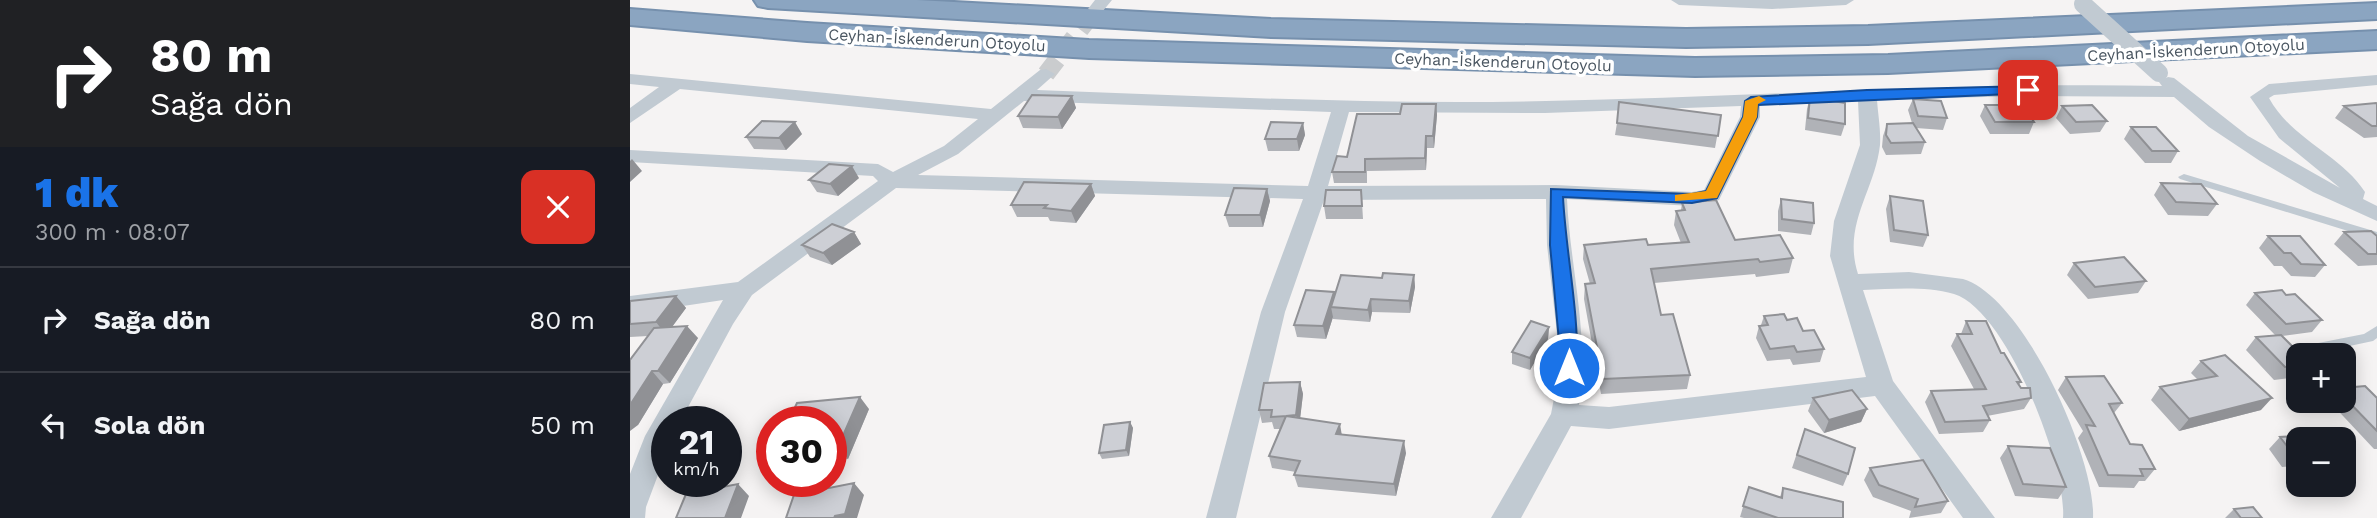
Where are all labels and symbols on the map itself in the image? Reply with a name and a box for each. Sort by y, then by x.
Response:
street label: Ceyhan-İskenderun Otoyolu [828,25,1046,55]
street label: Ceyhan-İskenderun Otoyolu [2087,35,2305,65]
street label: Ceyhan-İskenderun Otoyolu [1394,49,1612,75]
pin [1998,60,2058,120]
position arrow [1532,331,1606,405]
speed limit sign: 30 [756,406,847,497]

